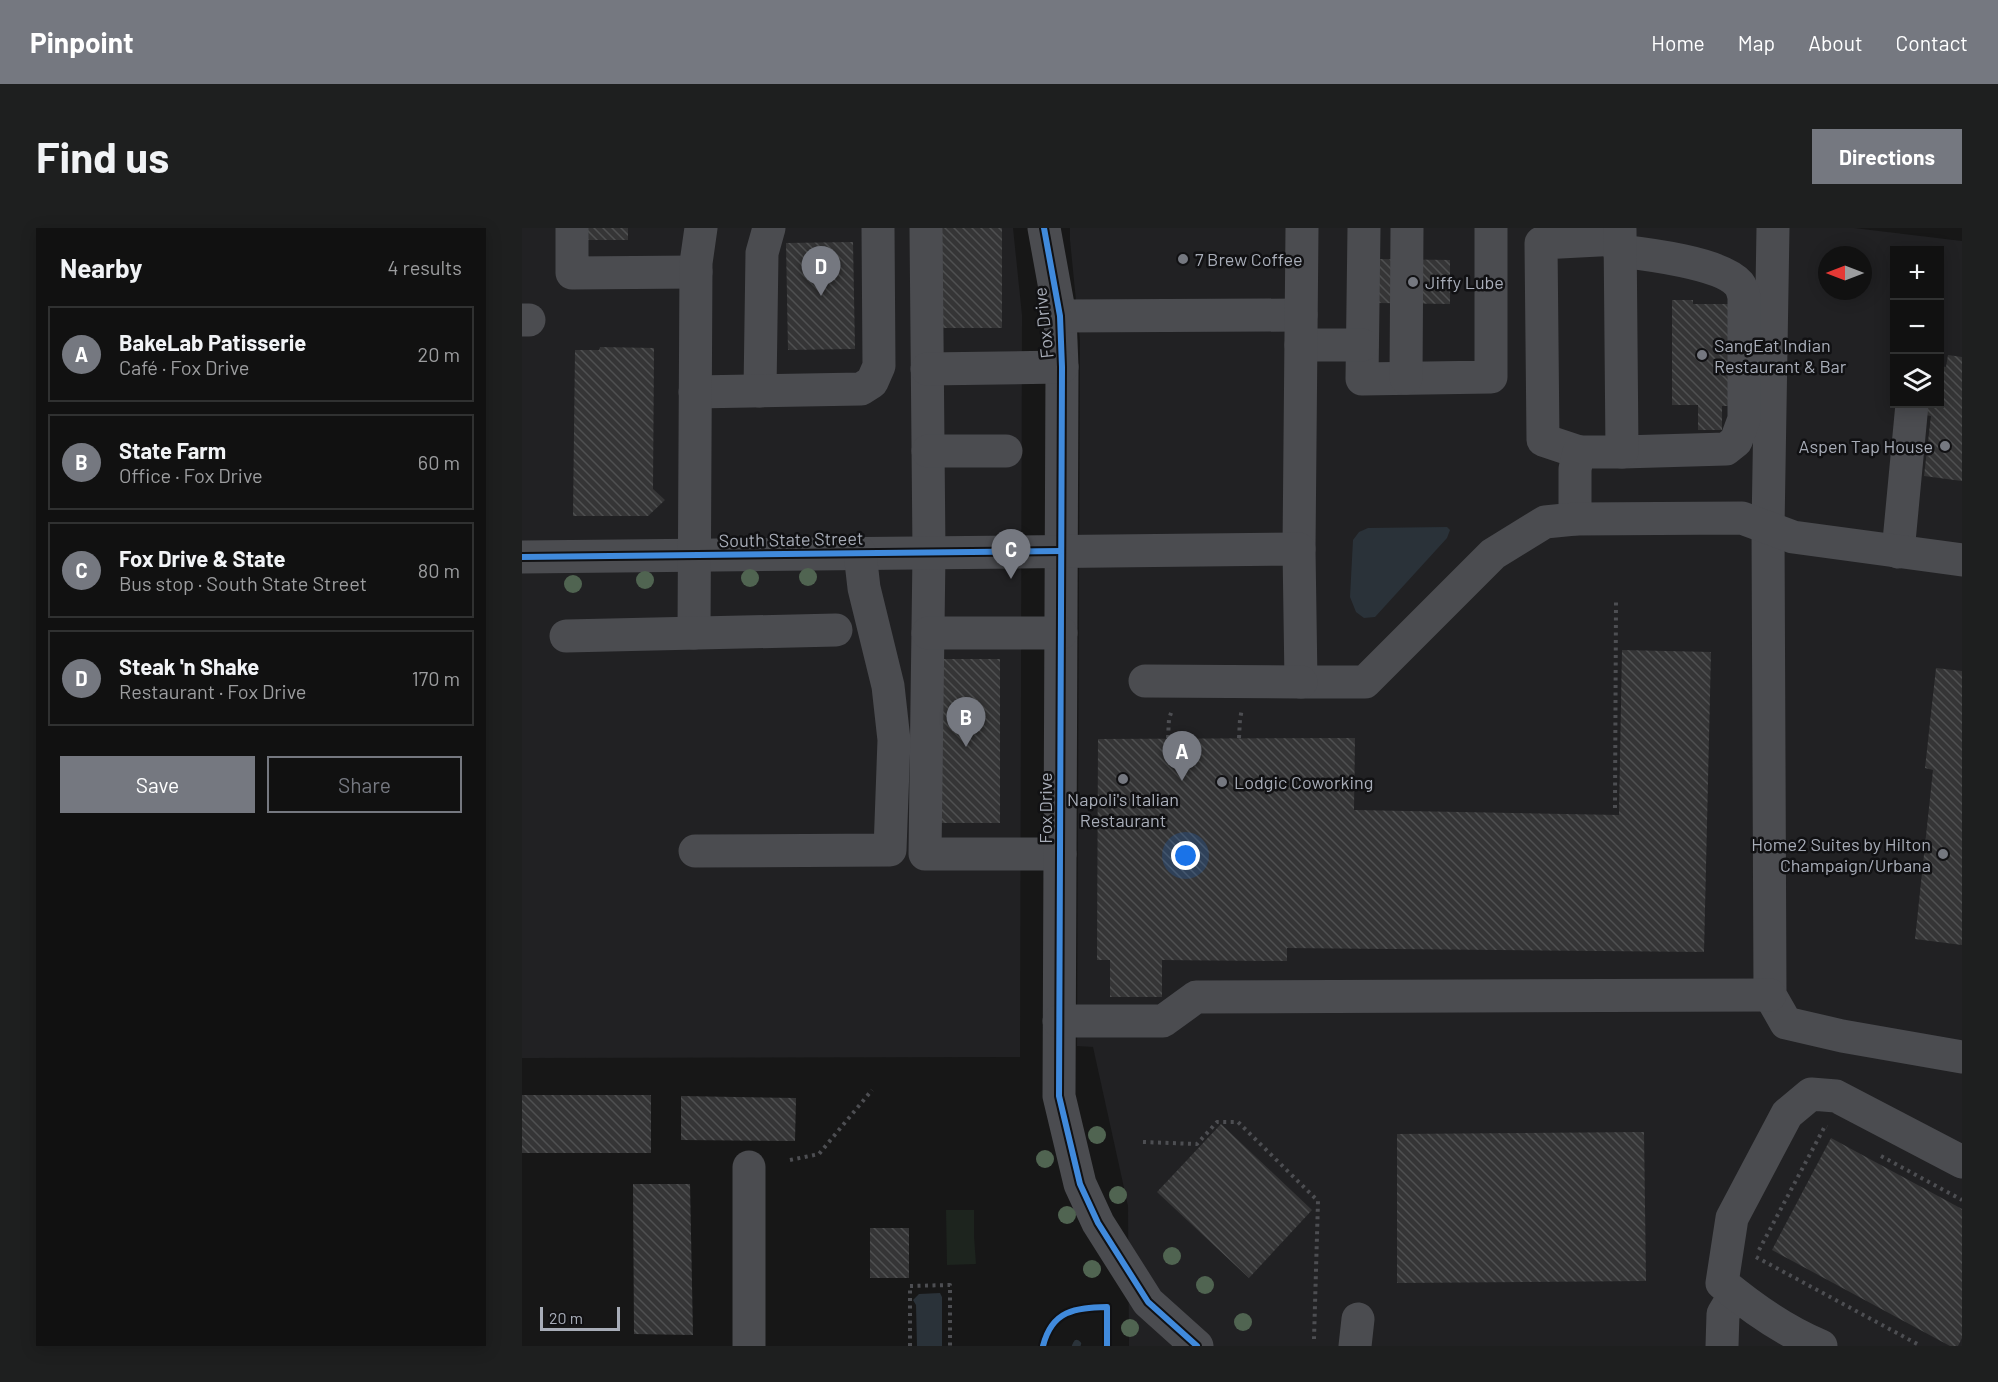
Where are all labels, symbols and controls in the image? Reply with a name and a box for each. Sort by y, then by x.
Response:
text: Pinpoint [30,25,134,59]
text: Home [1651,30,1705,55]
text: Map [1738,30,1775,55]
text: About [1808,30,1863,55]
text: Contact [1896,30,1968,55]
button: Directions [1812,129,1962,184]
text: Find us [36,131,169,181]
north arrow [1818,246,1872,300]
map controls [1890,246,1944,408]
button: + [1890,246,1944,300]
pin: D [802,247,840,296]
place label: 7 Brew Coffee [1195,248,1303,270]
text: Nearby [60,252,142,283]
marker: 7 Brew Coffee [1176,252,1190,266]
text: 4 results [387,255,462,279]
place label: Jiffy Lube [1425,271,1504,293]
marker: Jiffy Lube [1406,275,1420,289]
street label: Fox Drive [1028,286,1058,360]
button: − [1890,300,1944,354]
text: BakeLab Patisserie [119,329,306,355]
place label: SangEat Indian Restaurant & Bar [1714,334,1847,377]
text: A [75,342,88,366]
text: 20 m [417,342,460,366]
marker: SangEat Indian Restaurant & Bar [1695,348,1709,362]
button: layers [1890,354,1944,408]
text: Café · Fox Drive [119,355,250,379]
place label: Aspen Tap House [1799,435,1933,457]
text: State Farm [119,437,226,463]
marker: Aspen Tap House [1938,439,1952,453]
text: B [75,450,88,474]
text: 60 m [418,450,460,474]
text: Office · Fox Drive [119,463,263,487]
street label: South State Street [718,527,864,551]
pin: C [992,530,1030,579]
text: Fox Drive & State [119,545,286,571]
text: C [75,558,88,582]
text: 80 m [418,558,460,582]
text: Bus stop · South State Street [119,571,367,595]
text: Steak 'n Shake [119,653,259,679]
text: D [75,666,88,690]
text: 170 m [412,666,460,690]
text: Restaurant · Fox Drive [119,679,307,703]
pin: B [946,698,986,747]
pin: A [1162,732,1202,781]
button: Save [60,756,255,813]
button: Share [267,756,462,813]
place label: Lodgic Coworking [1234,771,1373,793]
street label: Fox Drive [1034,772,1056,844]
marker: Napoli's Italian Restaurant [1116,772,1130,786]
marker: Lodgic Coworking [1215,775,1229,789]
place label: Napoli's Italian Restaurant [1067,788,1179,831]
place label: Home2 Suites by Hilton Champaign/Urbana [1751,833,1931,876]
your location [1171,841,1200,870]
marker: Home2 Suites by Hilton Champaign/Urbana [1936,847,1950,861]
scale bar [540,1304,620,1332]
text: 20 m [549,1308,583,1327]

